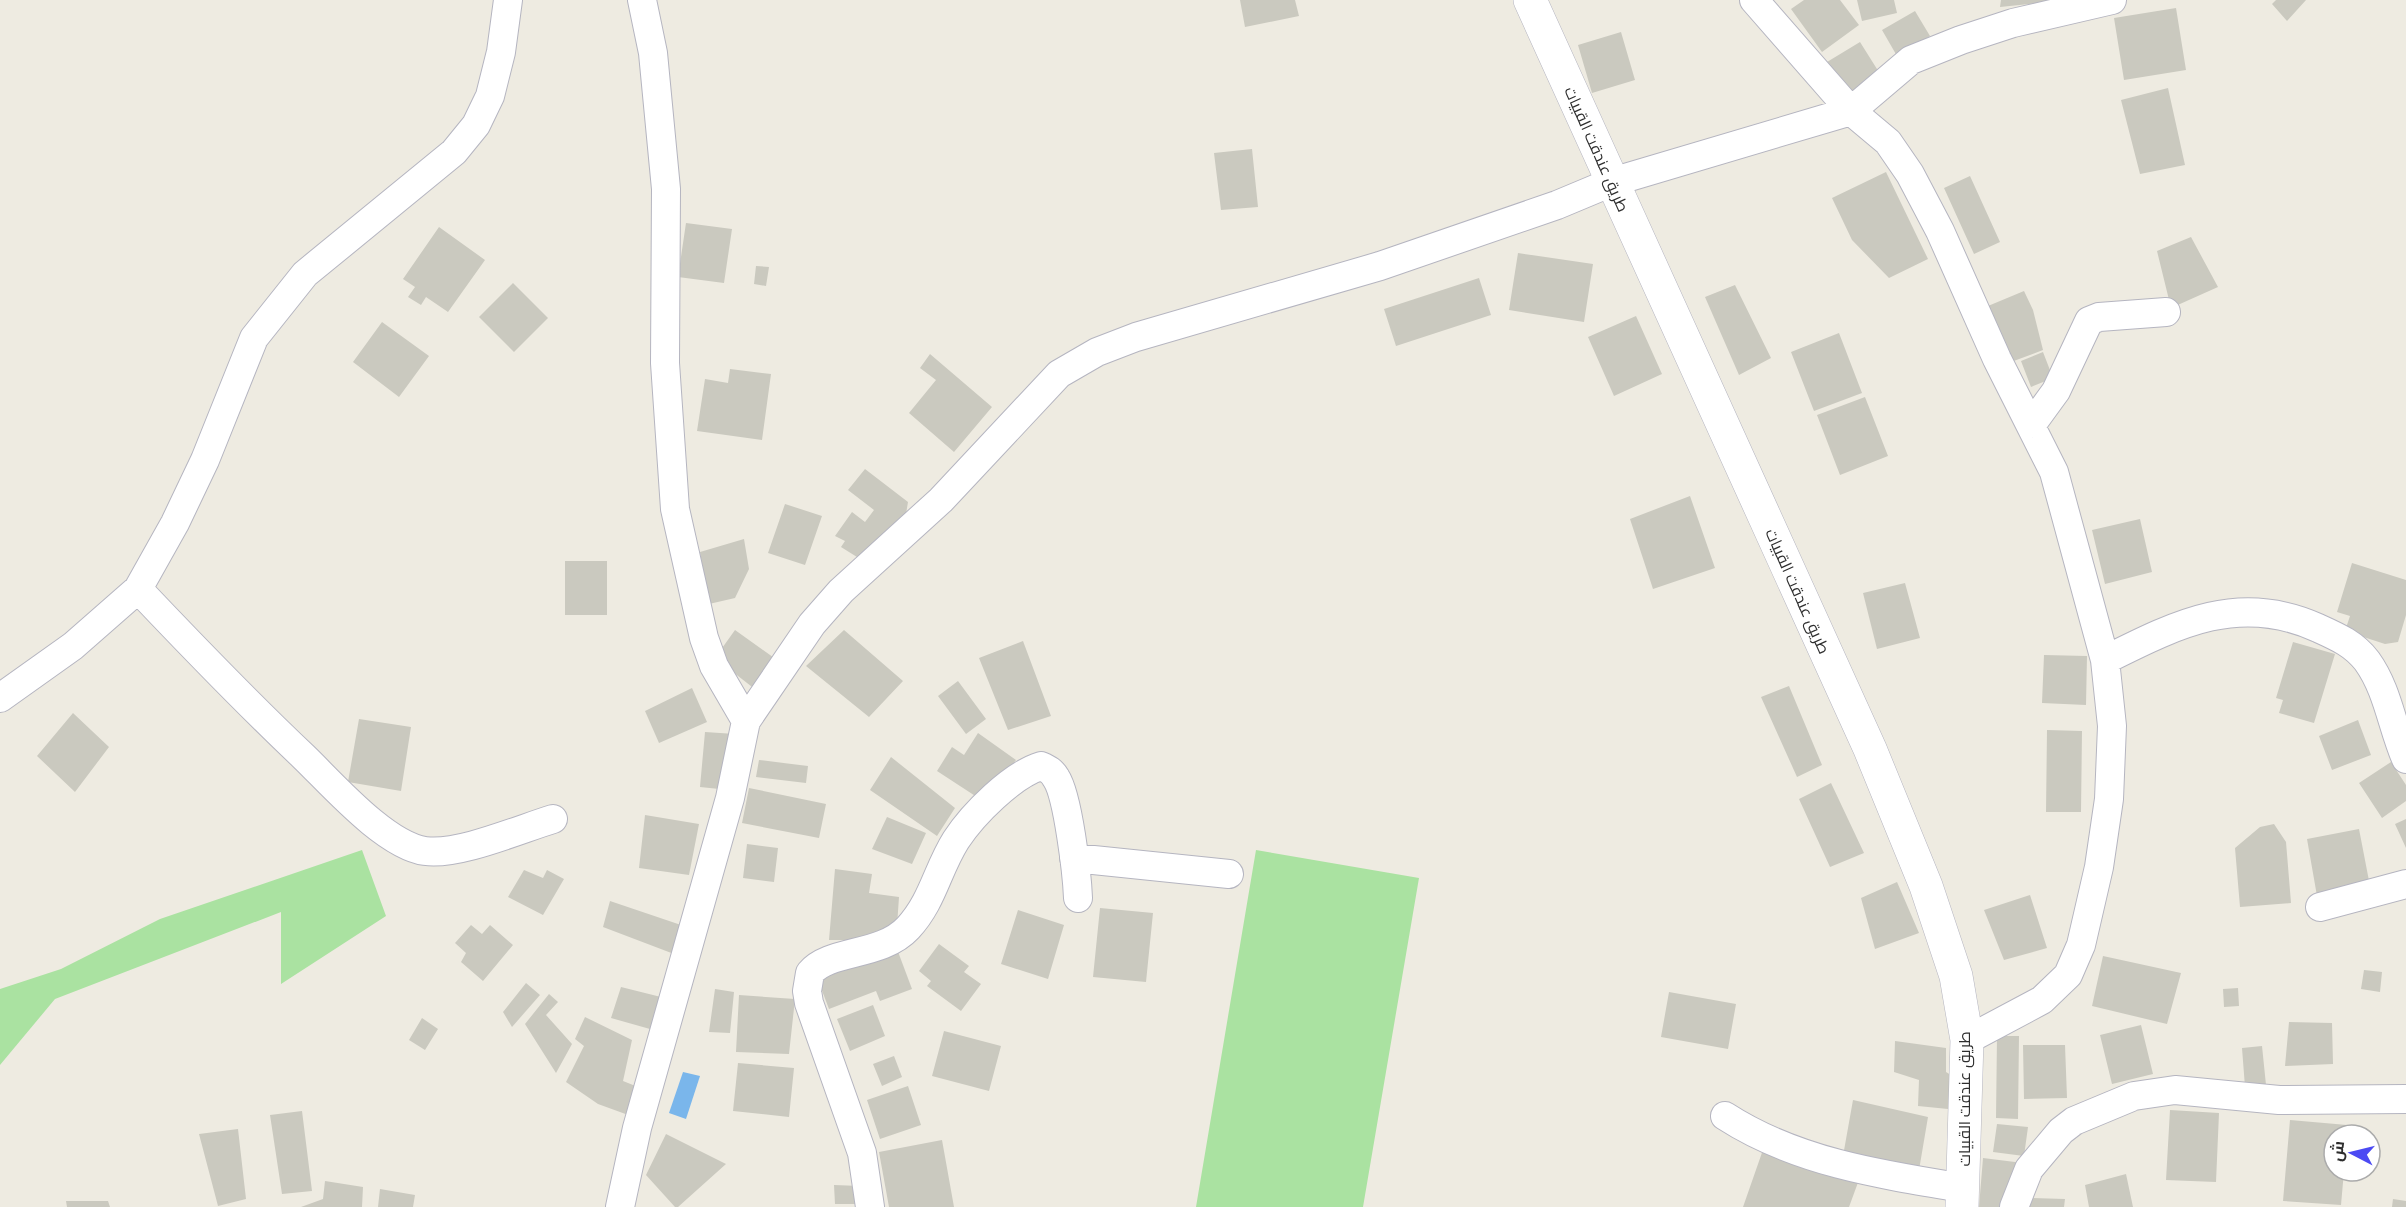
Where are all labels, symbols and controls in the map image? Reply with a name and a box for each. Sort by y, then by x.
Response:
street label: طريق عندقت القبيات [1559,84,1633,215]
street label: طريق عندقت القبيات [1760,526,1834,657]
street label: طريق عندقت القبيات [1955,1031,1975,1167]
north arrow [2322,1123,2382,1183]
text: ش [2327,1140,2348,1163]

